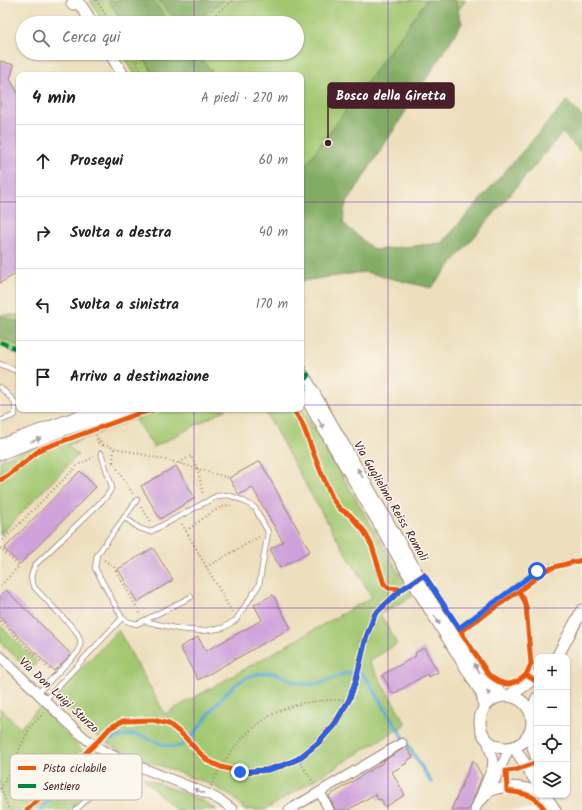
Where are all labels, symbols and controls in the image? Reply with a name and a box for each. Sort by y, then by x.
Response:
search box [16,16,304,60]
text: Cerca qui [62,26,120,50]
icon: search [30,27,52,49]
callout: Bosco della Giretta [328,83,454,108]
text: 4 min [32,85,76,112]
text: Bosco della Giretta [336,86,446,107]
text: A piedi · 270 m [201,88,288,109]
text: Prosegui [70,149,123,173]
icon: ahead [32,150,54,172]
text: 60 m [259,150,288,171]
text: Svolta a destra [70,221,171,245]
icon: right [32,222,54,244]
text: 40 m [259,222,288,243]
text: Svolta a sinistra [70,293,179,317]
icon: left [32,294,54,316]
text: 170 m [256,294,288,315]
text: Arrivo a destinazione [70,365,209,389]
icon: arrive [32,366,54,388]
one-way arrow [318,418,325,430]
one-way arrow [31,437,43,443]
street label: Via Guglielmo Reiss Romoli [348,438,433,566]
one-way arrow [356,467,363,479]
route start [528,562,546,580]
one-way arrow [433,614,440,626]
street label: Via Don Luigi Sturzo [14,653,103,738]
map controls [534,654,570,798]
button: + [534,654,570,690]
one-way arrow [473,663,481,673]
button: − [534,690,570,726]
button: locate [534,726,570,762]
legend [10,754,142,800]
text: Pista ciclabile [43,760,106,778]
button: layers [534,762,570,798]
route end [231,763,249,781]
text: Sentiero [43,778,80,796]
one-way arrow [194,788,205,794]

